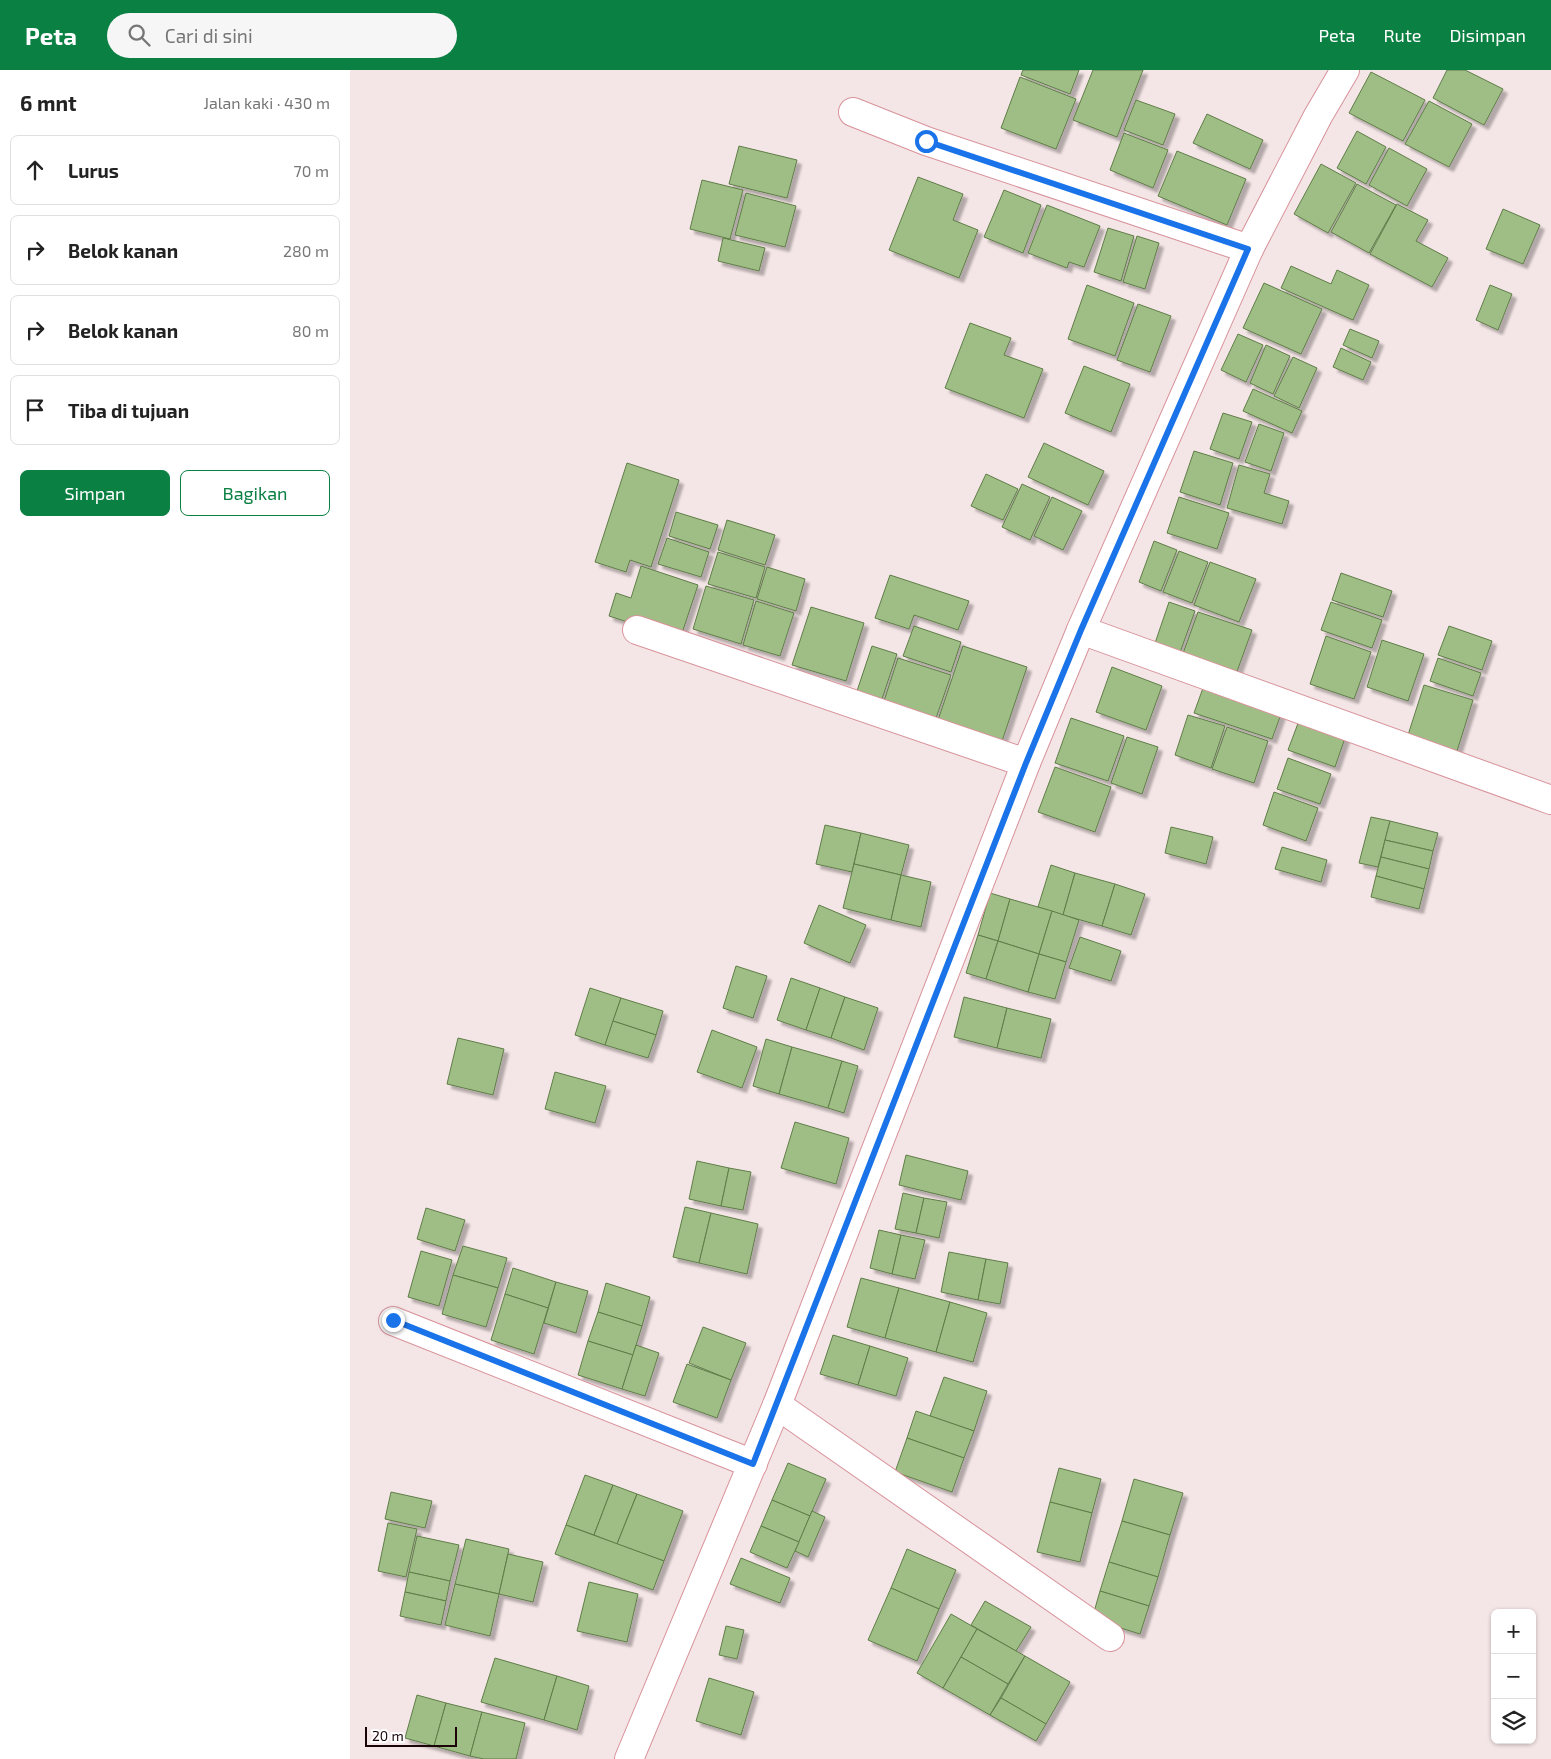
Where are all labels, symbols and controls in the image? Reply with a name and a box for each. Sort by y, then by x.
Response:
search box [107,13,457,58]
text: Peta [25,21,77,50]
icon: search [125,21,153,49]
text: Cari di sini [165,24,253,47]
text: Peta [1319,24,1356,46]
text: Rute [1384,24,1421,46]
text: Disimpan [1449,24,1526,46]
text: 6 mnt [20,90,77,115]
text: Jalan kaki · 430 m [203,93,330,112]
route start [915,130,938,153]
icon: ahead [21,156,49,184]
text: Lurus [68,159,119,182]
text: 70 m [294,161,329,180]
icon: right [21,236,49,264]
text: Belok kanan [68,239,178,262]
text: 280 m [283,241,329,260]
icon: right [21,316,49,344]
text: Belok kanan [68,319,178,342]
text: 80 m [292,321,329,340]
icon: arrive [21,396,49,424]
text: Tiba di tujuan [68,399,189,422]
button: Simpan [20,470,170,516]
button: Bagikan [180,470,330,516]
route end [382,1309,405,1332]
map controls [1491,1609,1536,1744]
button: + [1491,1609,1536,1654]
button: − [1491,1654,1536,1699]
button: layers [1491,1699,1536,1744]
scale bar [365,1724,458,1747]
text: 20 m [372,1727,404,1744]

